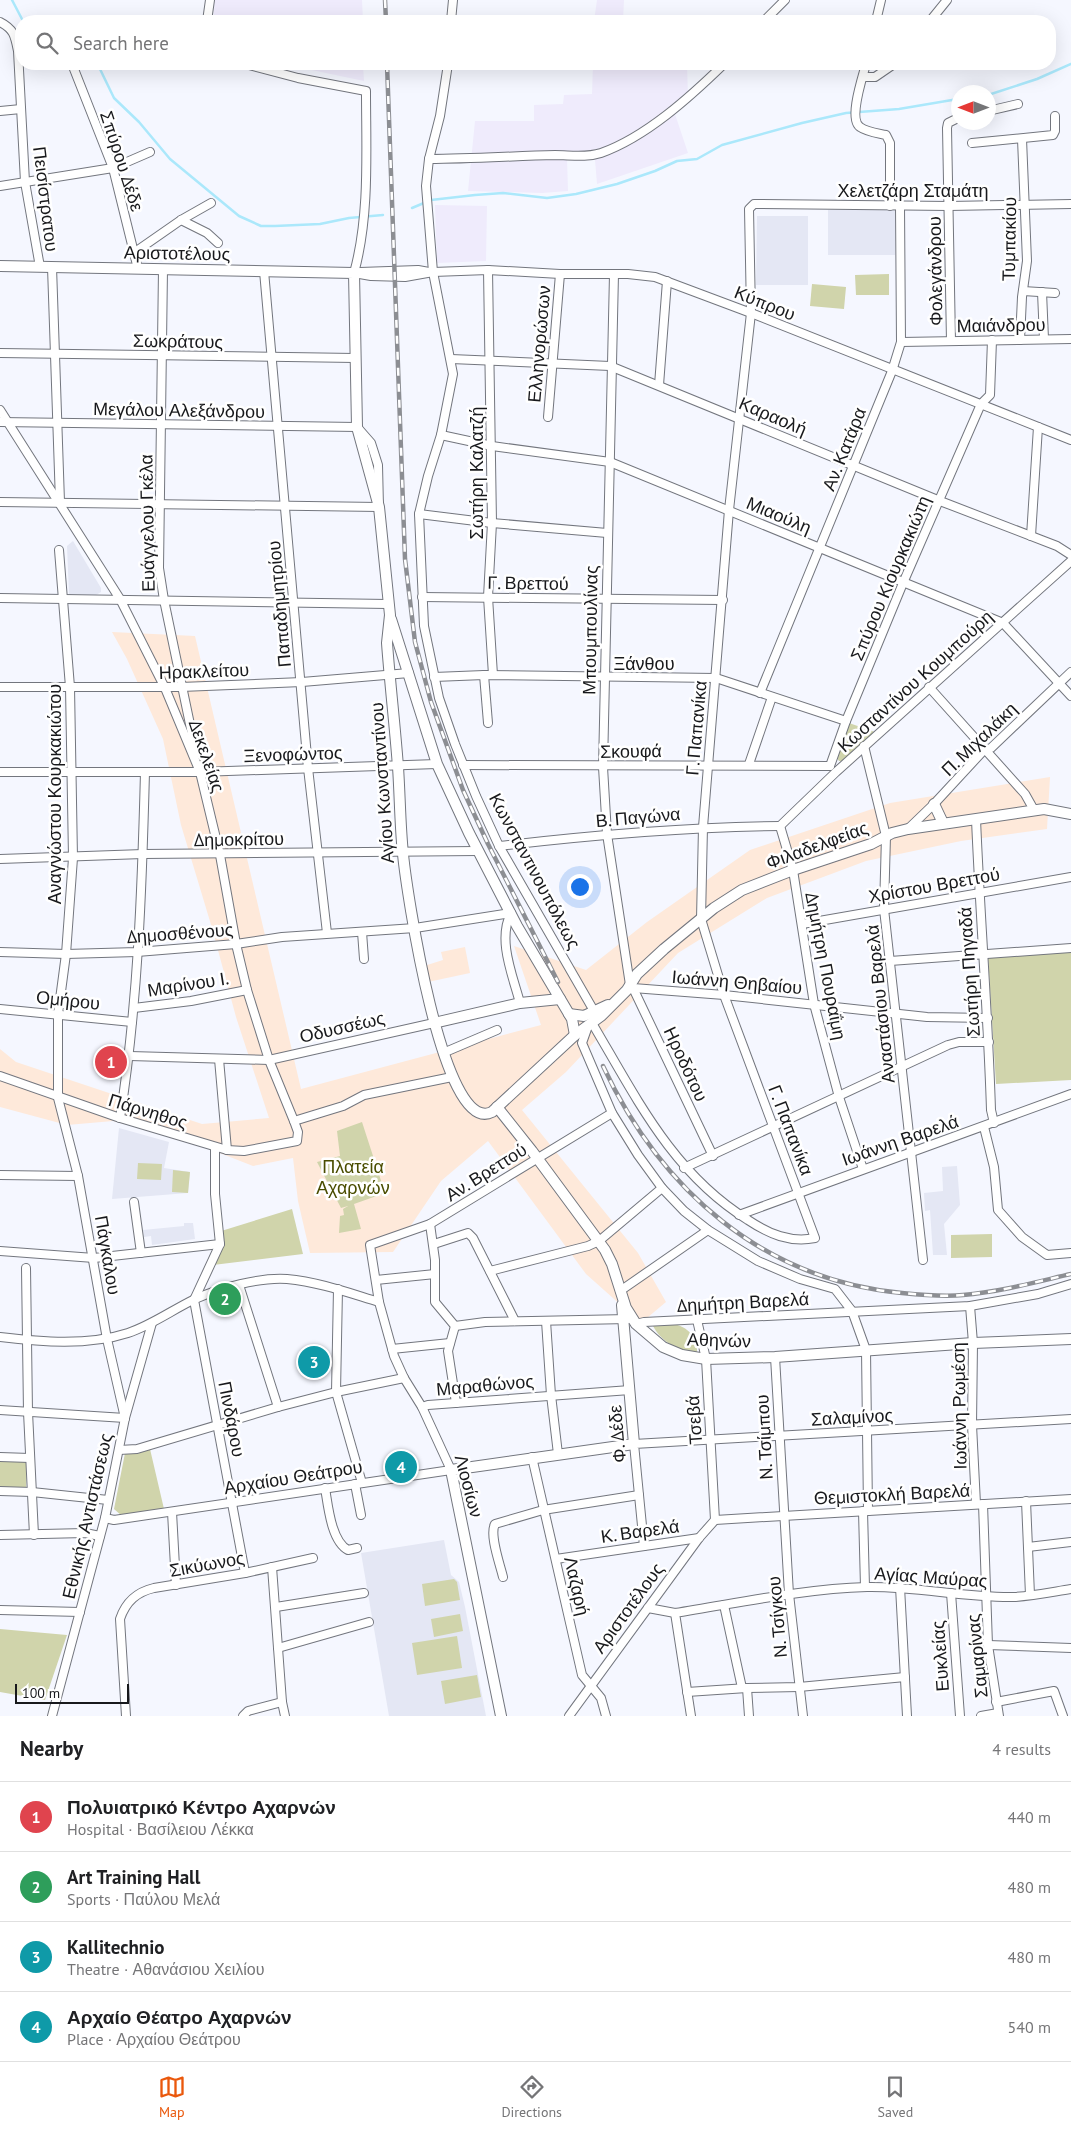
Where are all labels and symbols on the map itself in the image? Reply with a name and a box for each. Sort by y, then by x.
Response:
north arrow [951,85,996,130]
street label: Σπύρου Δέδε [95,108,149,214]
street label: Πεισίστρατου [28,145,64,253]
street label: Χελετζάρη Σταμάτη [837,179,989,202]
street label: Τυμπακίου [997,197,1021,281]
street label: Φολεγάνδρου [923,216,947,326]
street label: Αριστοτέλους [124,241,231,265]
street label: Κύπρου [731,280,799,326]
street label: Ελληνορώσων [522,284,556,404]
street label: Μαιάνδρου [956,313,1046,337]
street label: Σωκράτους [133,329,224,353]
street label: Καραολή [736,391,810,441]
street label: Μεγάλου Αλεξάνδρου [93,397,265,423]
street label: Αν. Κατάρα [817,404,871,494]
street label: Σωτήρη Καλατζή [465,407,488,539]
street label: Ευάγγελου Γκέλα [134,454,160,592]
street label: Μιαούλη [743,491,815,539]
street label: Σπύρου Κιουρκακιώτη [845,492,935,664]
street label: Παπαδημητρίου [262,540,296,668]
street label: Μπουμπουλίνας [577,565,603,695]
street label: Γ. Βρεττού [487,571,569,595]
street label: Κωσταντίνου Κουμπούρη [832,605,998,757]
street label: Ξάνθου [614,652,674,675]
street label: Ηρακλείτου [158,658,250,684]
street label: Γ. Παπανίκα [680,680,712,776]
street label: Αναγνώστου Κουρκακιώτου [43,684,66,904]
street label: Π. Μιχαλάκη [936,697,1022,781]
street label: Αγίου Κωνσταντίνου [365,702,399,864]
street label: Δεκελείας [184,717,230,796]
street label: Σκουφά [600,739,662,763]
street label: Ξενοφώντος [243,741,343,767]
street label: Κωνσταντινουπόλεως [484,789,586,953]
street label: Β. Παγώνα [595,802,681,832]
street label: Φιλαδελφείας [763,816,872,874]
street label: Δημοκρίτου [194,827,284,851]
street label: Χρίστου Βρεττού [867,862,1001,908]
your location [567,874,593,900]
street label: Δημήτρη Πουραΐμη [800,890,852,1042]
street label: Σωτήρη Πηγαδά [953,906,985,1038]
street label: Δημοσθένους [126,918,234,948]
street label: Αναστάσιου Βαρελά [860,924,900,1084]
street label: Ιωάννη Θηβαίου [671,965,803,999]
street label: Μαρίνου Ι. [146,966,230,1002]
street label: Ομήρου [35,985,101,1015]
street label: Οδυσσέως [297,1006,387,1048]
street label: Ηροδότου [659,1023,713,1105]
pin: 1 [95,1043,127,1081]
street label: Γ. Παπανίκα [763,1081,819,1179]
street label: Πάρνηθος [106,1088,191,1134]
street label: Ιωάννη Βαρελά [839,1109,961,1171]
street label: Αν. Βρεττού [441,1138,531,1206]
park label: Πλατεία Αχαρνών [316,1155,390,1199]
street label: Πάγκαλου [90,1214,126,1296]
pin: 2 [209,1280,241,1318]
street label: Δημήτρη Βαρελά [676,1287,810,1317]
street label: Αθηνών [687,1327,751,1353]
street label: Ιωάννη Ρωμέση [946,1342,972,1470]
pin: 3 [298,1343,330,1381]
street label: Μαραθώνος [435,1369,535,1401]
street label: Πινδάρου [213,1379,251,1459]
street label: N. Τσίμπου [750,1394,778,1480]
street label: Τσεβά [681,1395,707,1445]
street label: Σαλαμίνος [810,1403,894,1431]
street label: Φ. Δέδε [603,1404,631,1464]
street label: Εθνικής Αντιστάσεως [57,1431,117,1601]
pin: 4 [385,1448,417,1486]
street label: Λιοσίων [450,1452,488,1520]
street label: Αρχαίου Θεάτρου [222,1455,364,1499]
street label: Θεμιστοκλή Βαρελά [813,1478,971,1510]
street label: Κ. Βαρελά [599,1514,681,1548]
street label: Σικύωνος [168,1546,247,1582]
street label: Λαζαρή [559,1554,595,1618]
street label: Αριστοτέλους [587,1558,669,1658]
street label: Αγίας Μαύρας [874,1562,989,1592]
street label: Ν. Τσίγκου [762,1575,792,1659]
street label: Σαμαρίνας [961,1613,993,1699]
street label: Ευκλείας [926,1619,954,1692]
scale bar [15,1681,129,1704]

